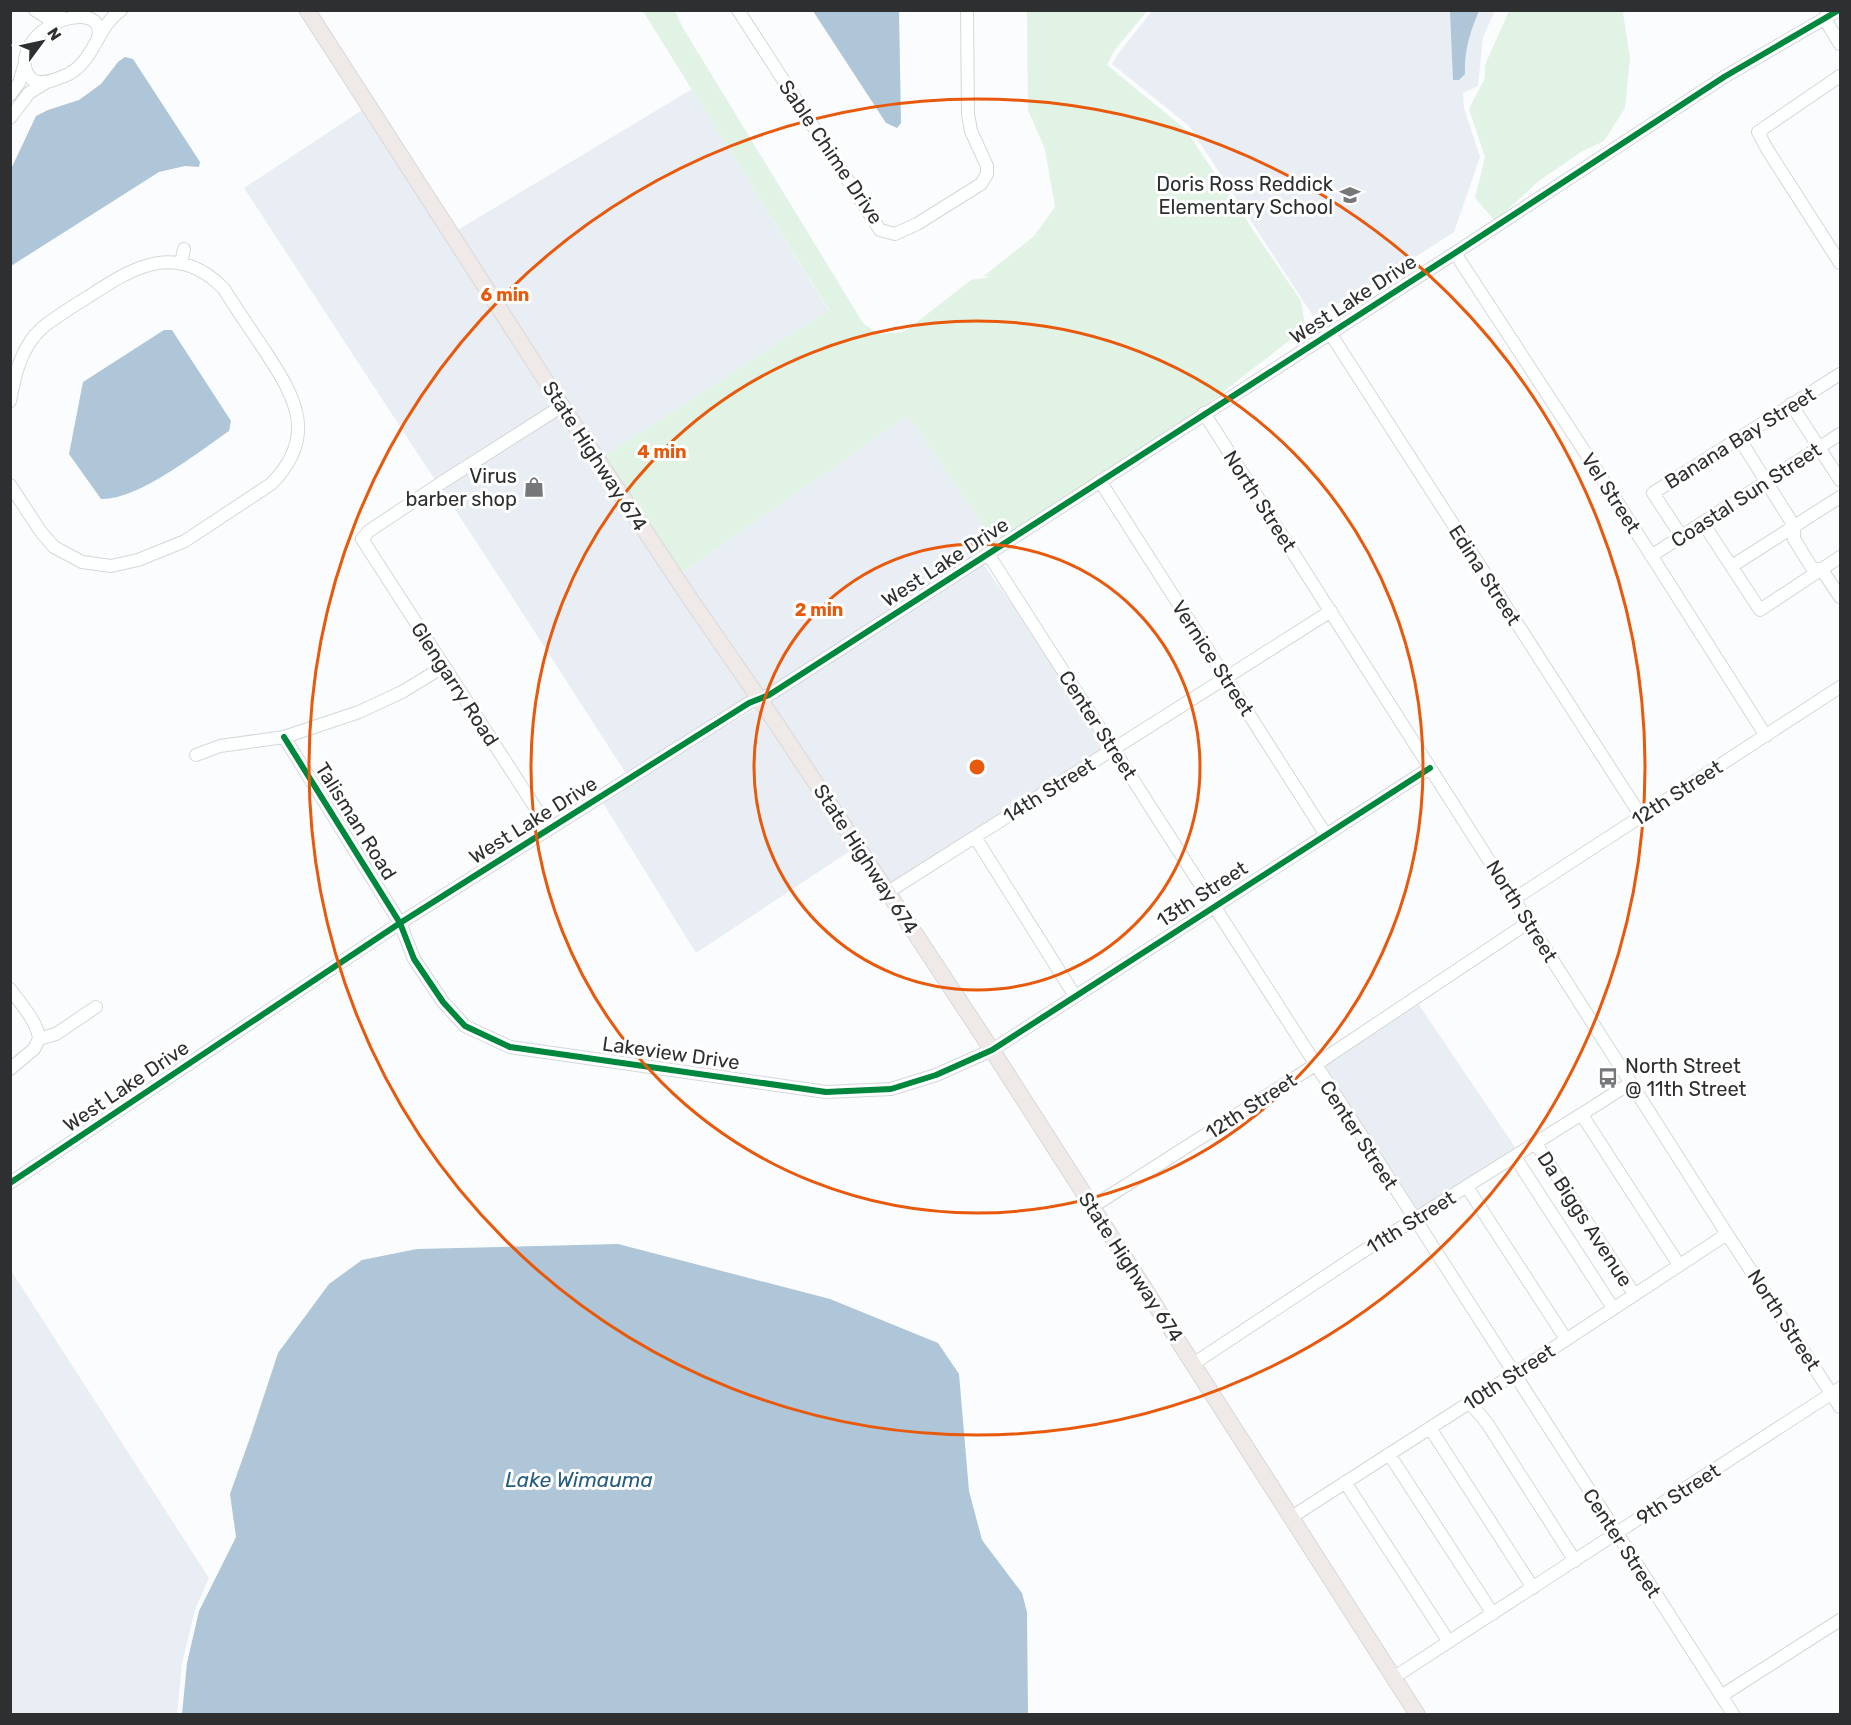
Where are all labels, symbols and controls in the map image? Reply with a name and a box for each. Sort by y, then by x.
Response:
north arrow [12,12,72,72]
text: N [43,24,65,44]
street label: Sable Chime Drive [774,75,888,229]
place label: Doris Ross Reddick Elementary School [1156,172,1334,219]
school or university icon: Doris Ross Reddick Elementary School [1338,183,1362,207]
street label: West Lake Drive [1285,249,1421,349]
text: 6 min [481,284,529,306]
street label: State Highway 674 [538,377,652,535]
street label: Banana Bay Street [1660,382,1820,494]
street label: Coastal Sun Street [1667,437,1826,552]
text: 4 min [637,441,687,463]
street label: North Street [1218,446,1302,556]
street label: Vel Street [1576,448,1646,538]
place label: Virus barber shop [406,464,517,511]
shop icon: Virus barber shop [522,475,546,499]
street label: West Lake Drive [877,512,1013,612]
street label: Edina Street [1444,520,1526,630]
street label: Vernice Street [1167,596,1259,720]
text: 2 min [795,599,843,621]
street label: Glengarry Road [406,618,504,750]
street label: Center Street [1054,666,1142,784]
street label: 14th Street [999,752,1099,828]
street label: 12th Street [1627,755,1727,831]
centre of rings [967,757,987,777]
street label: Talisman Road [310,758,402,884]
street label: West Lake Drive [465,771,601,869]
street label: State Highway 674 [809,780,923,938]
street label: 13th Street [1152,856,1252,932]
street label: North Street [1481,856,1563,967]
street label: Lakeview Drive [601,1031,741,1075]
street label: West Lake Drive [59,1035,193,1137]
place label: North Street @ 11th Street [1625,1054,1747,1101]
bus stop icon: North Street @ 11th Street [1596,1066,1620,1090]
street label: 12th Street [1201,1068,1301,1144]
street label: Center Street [1315,1076,1403,1194]
street label: Da Biggs Avenue [1532,1147,1638,1291]
street label: 11th Street [1362,1185,1460,1259]
street label: State Highway 674 [1074,1188,1188,1346]
street label: North Street [1742,1265,1826,1375]
street label: 10th Street [1459,1339,1559,1415]
street label: 9th Street [1632,1458,1724,1530]
water label: Lake Wimauma [505,1467,653,1492]
street label: Center Street [1578,1484,1666,1602]

